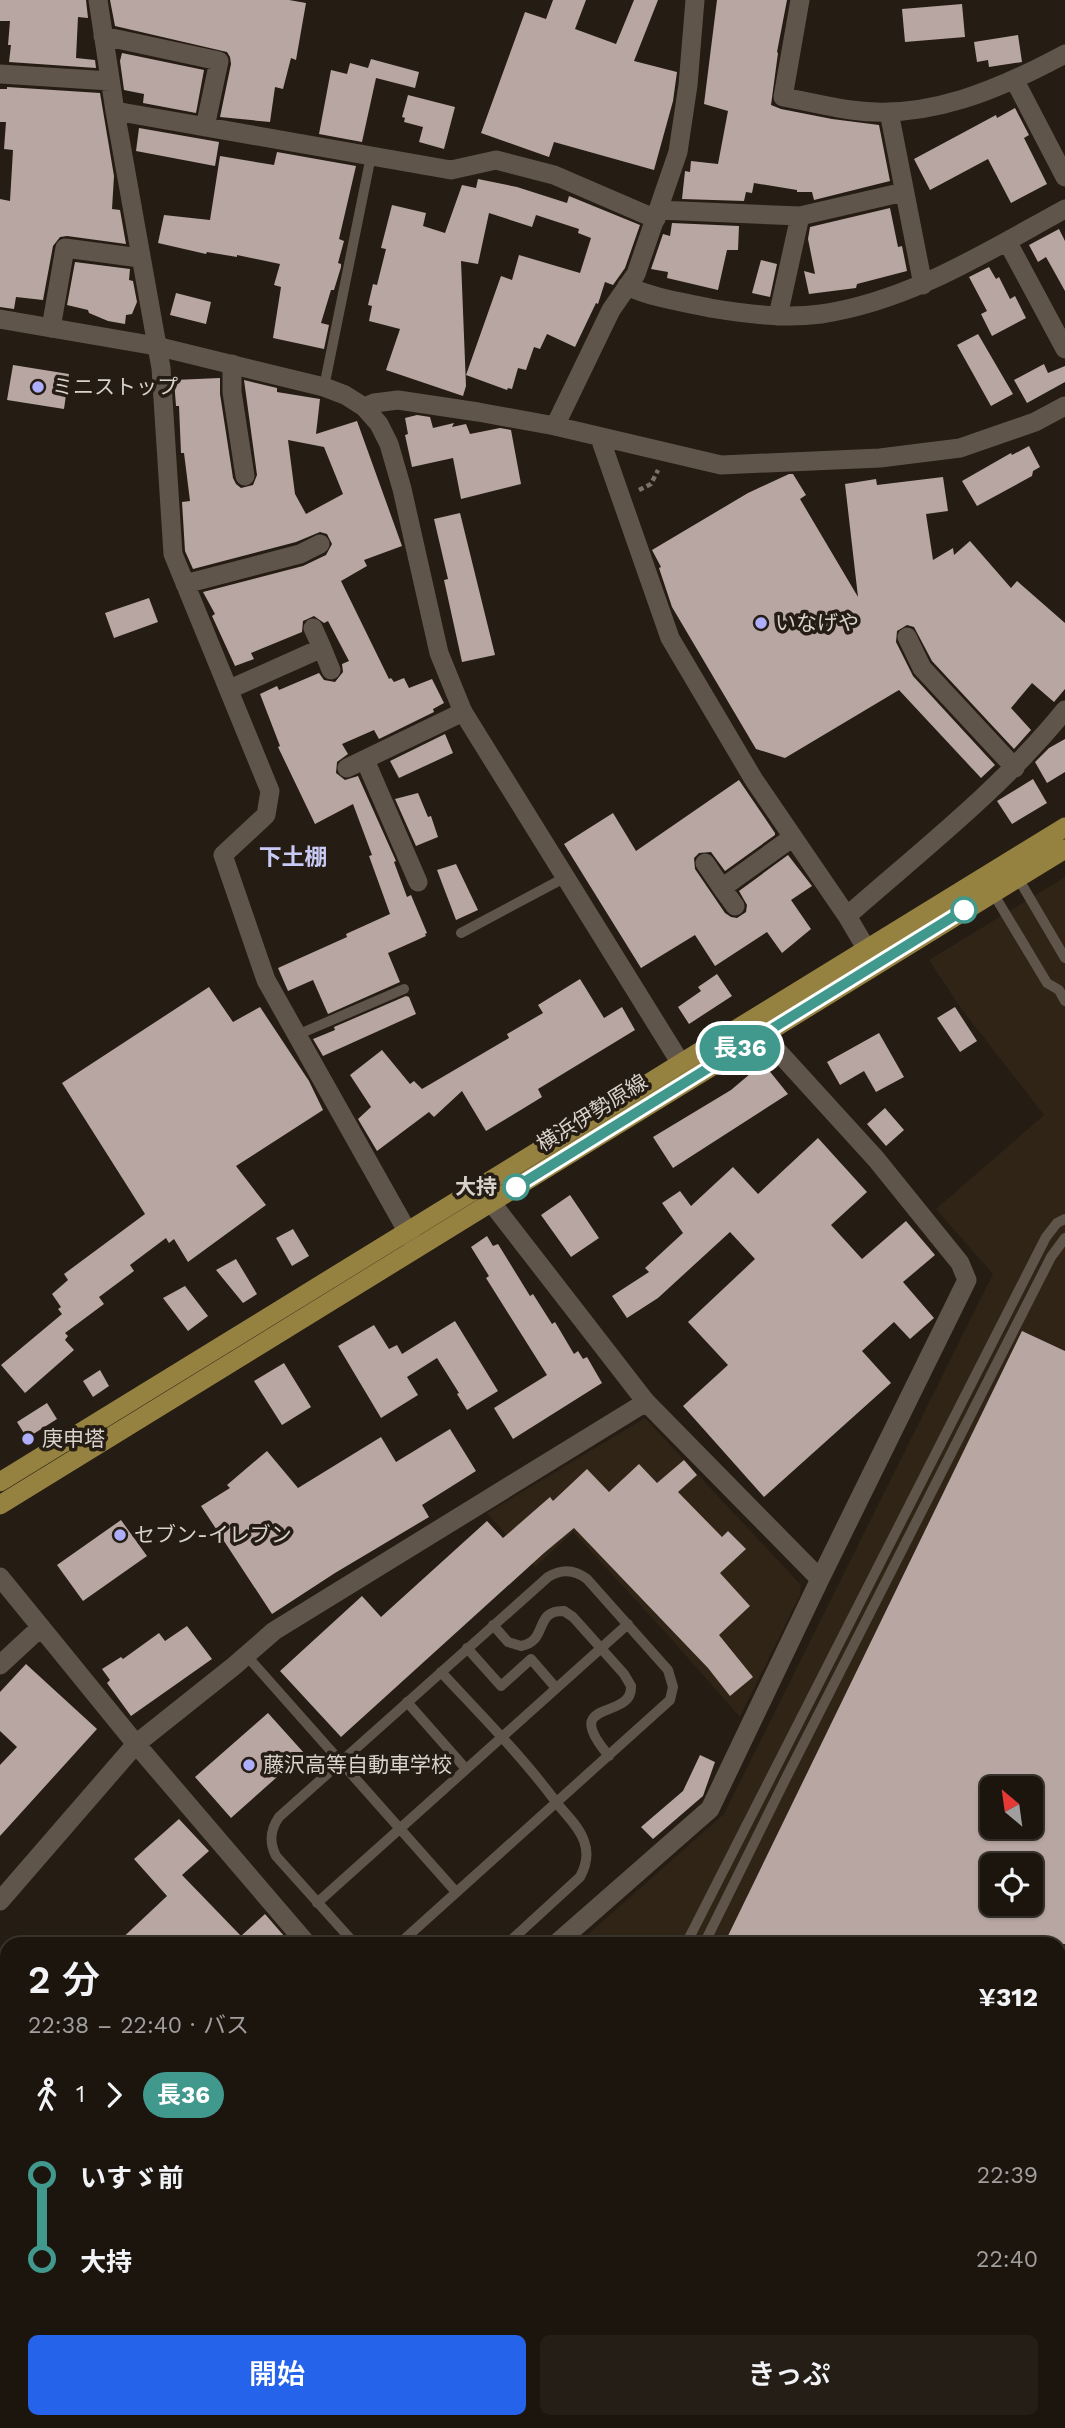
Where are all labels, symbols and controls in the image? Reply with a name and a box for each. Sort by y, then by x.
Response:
place label: ミニストップ [52,374,178,399]
marker: ミニストップ [30,379,46,395]
place label: いなげや [775,610,859,635]
marker: いなげや [753,615,769,631]
district label: 下土棚 [259,844,328,871]
unlabelled marker [951,897,977,923]
line badge: 長36 [700,1025,780,1071]
text: 長36 [713,1034,767,1062]
street label: 横浜伊勢原線 [532,1069,652,1157]
place label: 大持 [455,1174,497,1199]
marker: 大持 [503,1174,529,1200]
place label: 庚申塔 [42,1426,105,1451]
marker: 庚申塔 [20,1431,36,1447]
place label: セブン-イレブン [134,1522,292,1547]
marker: セブン-イレブン [112,1527,128,1543]
place label: 藤沢高等自動車学校 [263,1752,452,1777]
marker: 藤沢高等自動車学校 [241,1757,257,1773]
north arrow [980,1776,1043,1839]
map controls [980,1776,1043,1916]
button: locate [980,1853,1043,1916]
text: 2 分 [28,1958,100,2002]
text: ¥312 [979,1982,1038,2012]
text: 22:38 – 22:40 · バス [28,2012,249,2039]
icon: walk [28,2076,66,2114]
icon: forward [95,2076,133,2114]
text: 1 [76,2081,85,2108]
text: 長36 [157,2081,210,2109]
text: 22:39 [977,2162,1038,2189]
text: いすゞ前 [80,2163,184,2193]
text: 22:40 [976,2246,1038,2273]
text: 大持 [80,2247,132,2277]
button: 開始 [28,2335,526,2415]
button: きっぷ [540,2335,1038,2415]

